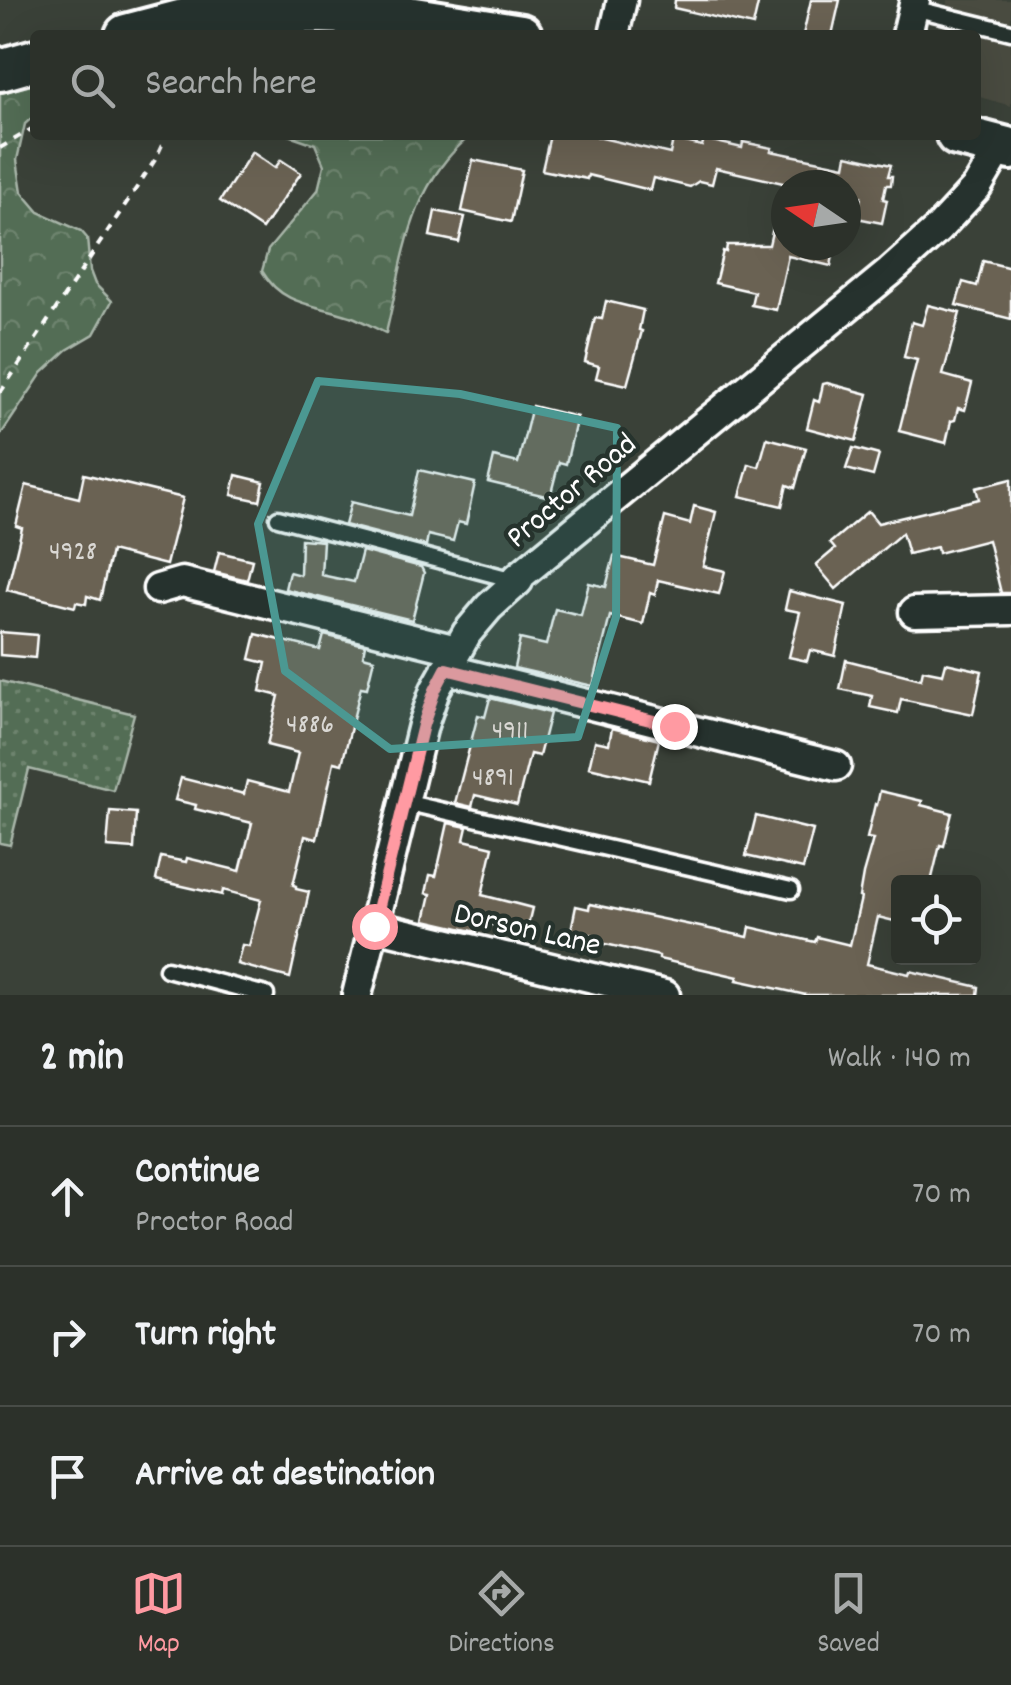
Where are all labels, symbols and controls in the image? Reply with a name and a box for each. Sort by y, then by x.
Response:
search box [30,30,981,140]
icon: search [65,58,120,113]
text: Search here [145,58,317,113]
north arrow [771,170,861,260]
street label: Proctor Road [498,424,649,561]
house number: 4928 [49,534,97,574]
route end [652,704,698,750]
house number: 4886 [286,707,334,747]
house number: 4911 [492,713,528,753]
house number: 4891 [472,760,514,800]
map controls [891,875,981,965]
button: locate [891,875,981,965]
street label: Dorson Lane [449,893,605,971]
route start [352,904,398,950]
text: 2 min [40,1030,124,1090]
text: Walk · 140 m [828,1037,971,1083]
text: Continue [135,1146,260,1201]
icon: ahead [40,1169,95,1224]
text: 70 m [912,1173,971,1219]
text: Proctor Road [135,1201,294,1247]
icon: right [40,1309,95,1364]
text: Turn right [135,1309,276,1364]
text: 70 m [912,1313,971,1359]
icon: arrive [40,1449,95,1504]
text: Arrive at destination [135,1449,435,1504]
tab: Map [131,1566,186,1666]
tab: Directions [449,1566,555,1666]
tab: Saved [817,1566,880,1666]

